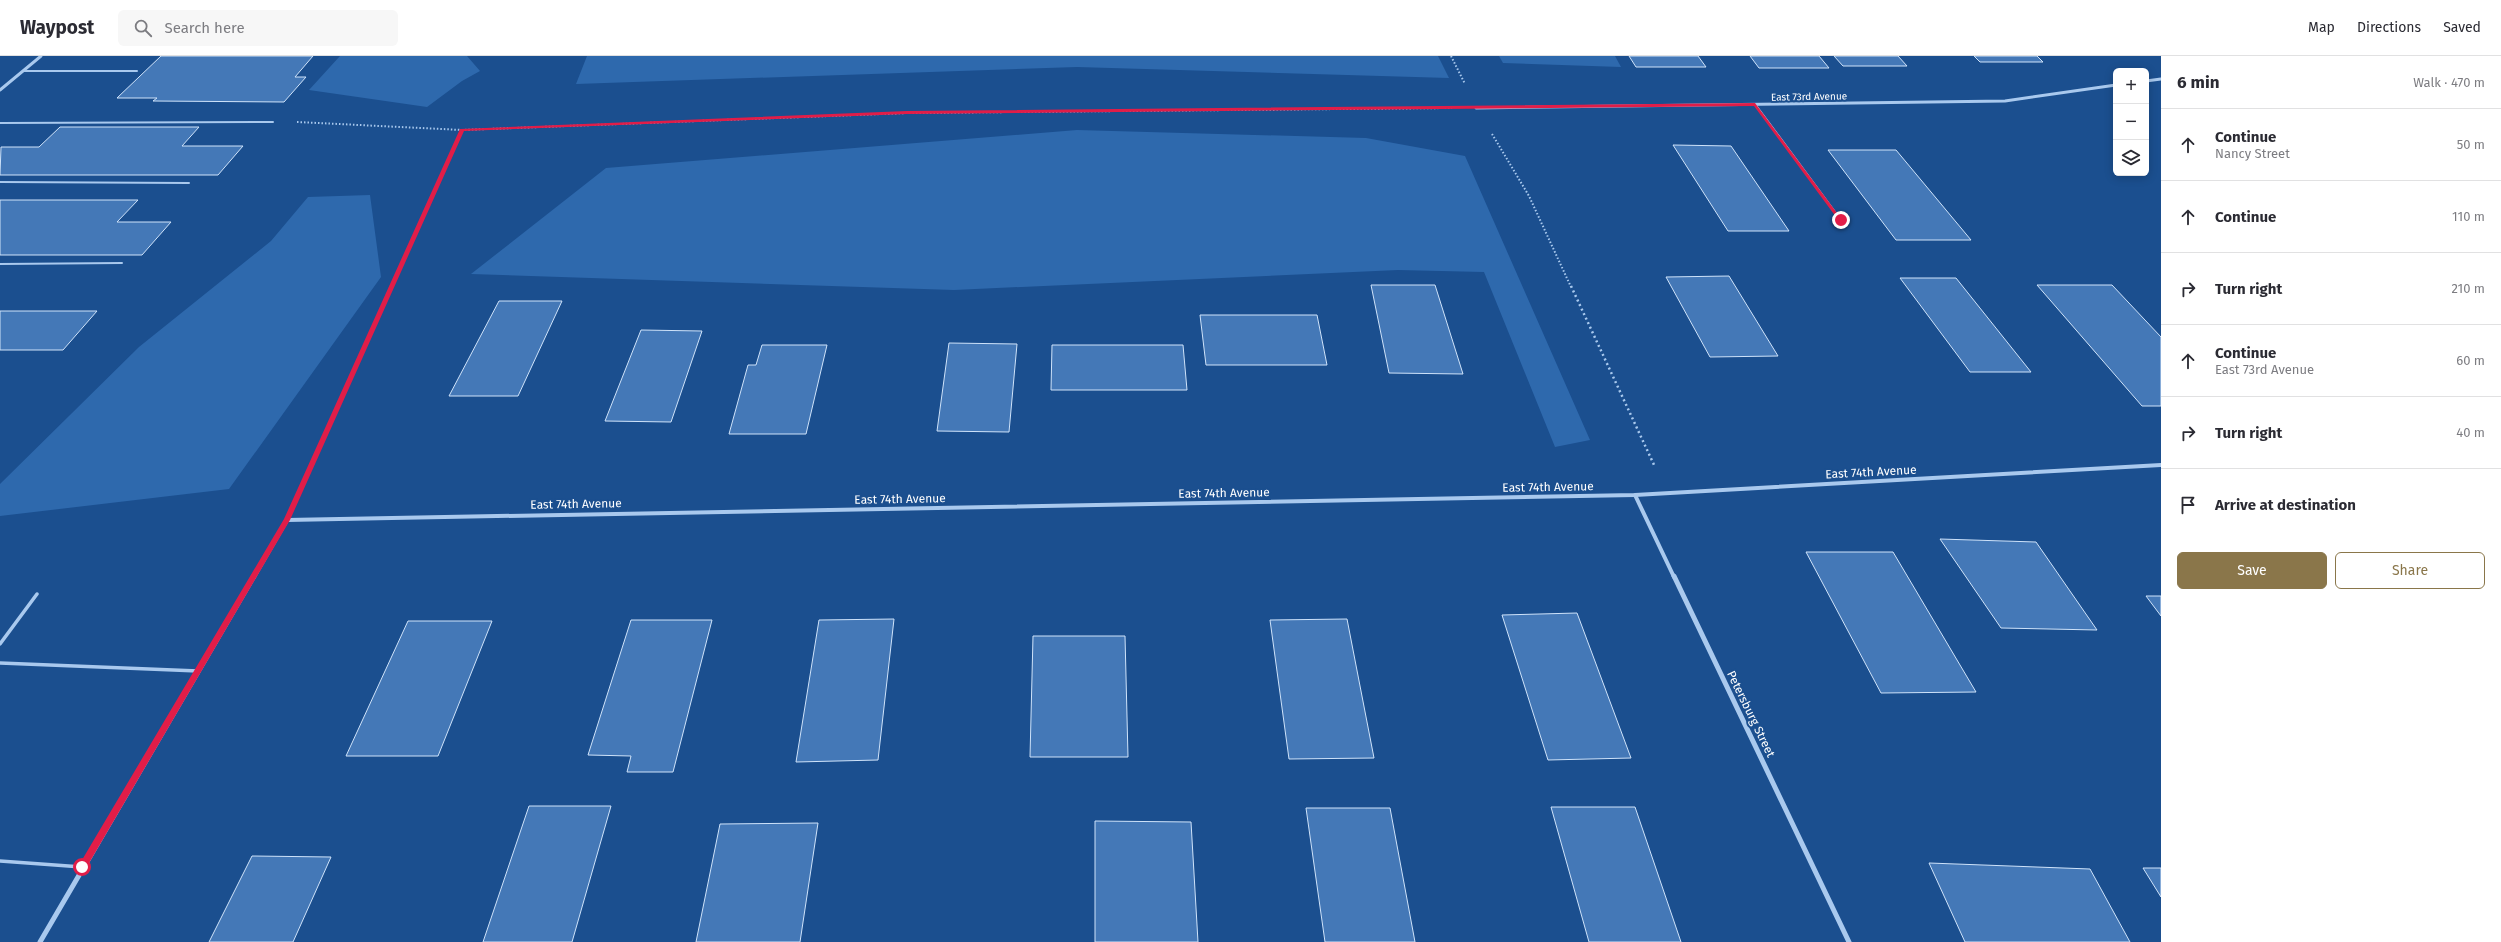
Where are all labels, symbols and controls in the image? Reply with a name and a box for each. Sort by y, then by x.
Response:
search box [118,10,398,46]
text: Waypost [20,16,94,39]
icon: search [132,17,154,39]
text: Search here [164,19,245,37]
text: Map [2308,19,2335,36]
text: Directions [2357,19,2421,36]
text: Saved [2443,19,2481,36]
map controls [2113,68,2149,176]
button: + [2113,68,2149,104]
text: 6 min [2177,72,2220,93]
text: Walk · 470 m [2413,75,2485,90]
street label: East 73rd Avenue [1771,90,1847,104]
button: − [2113,104,2149,140]
text: Continue [2215,128,2276,146]
icon: ahead [2177,134,2199,156]
text: 50 m [2457,137,2485,152]
button: layers [2113,140,2149,176]
text: Nancy Street [2215,146,2290,161]
icon: ahead [2177,206,2199,228]
text: Continue [2215,208,2276,226]
text: 110 m [2452,209,2485,224]
route end [1832,211,1850,229]
icon: right [2177,278,2199,300]
text: Turn right [2215,280,2282,298]
text: 210 m [2451,281,2485,296]
text: Continue [2215,344,2276,362]
icon: ahead [2177,350,2199,372]
text: 60 m [2456,353,2485,368]
text: East 73rd Avenue [2215,362,2314,377]
icon: right [2177,422,2199,444]
text: Turn right [2215,424,2282,442]
text: 40 m [2456,425,2485,440]
street label: East 74th Avenue [1825,463,1917,481]
street label: East 74th Avenue [1502,479,1594,495]
street label: East 74th Avenue [1178,485,1270,501]
street label: East 74th Avenue [854,491,946,507]
icon: arrive [2177,494,2199,516]
street label: East 74th Avenue [530,496,622,512]
text: Arrive at destination [2215,496,2356,514]
button: Save [2177,552,2327,589]
button: Share [2335,552,2485,589]
street label: Petersburg Street [1724,668,1778,760]
route start [73,858,91,876]

